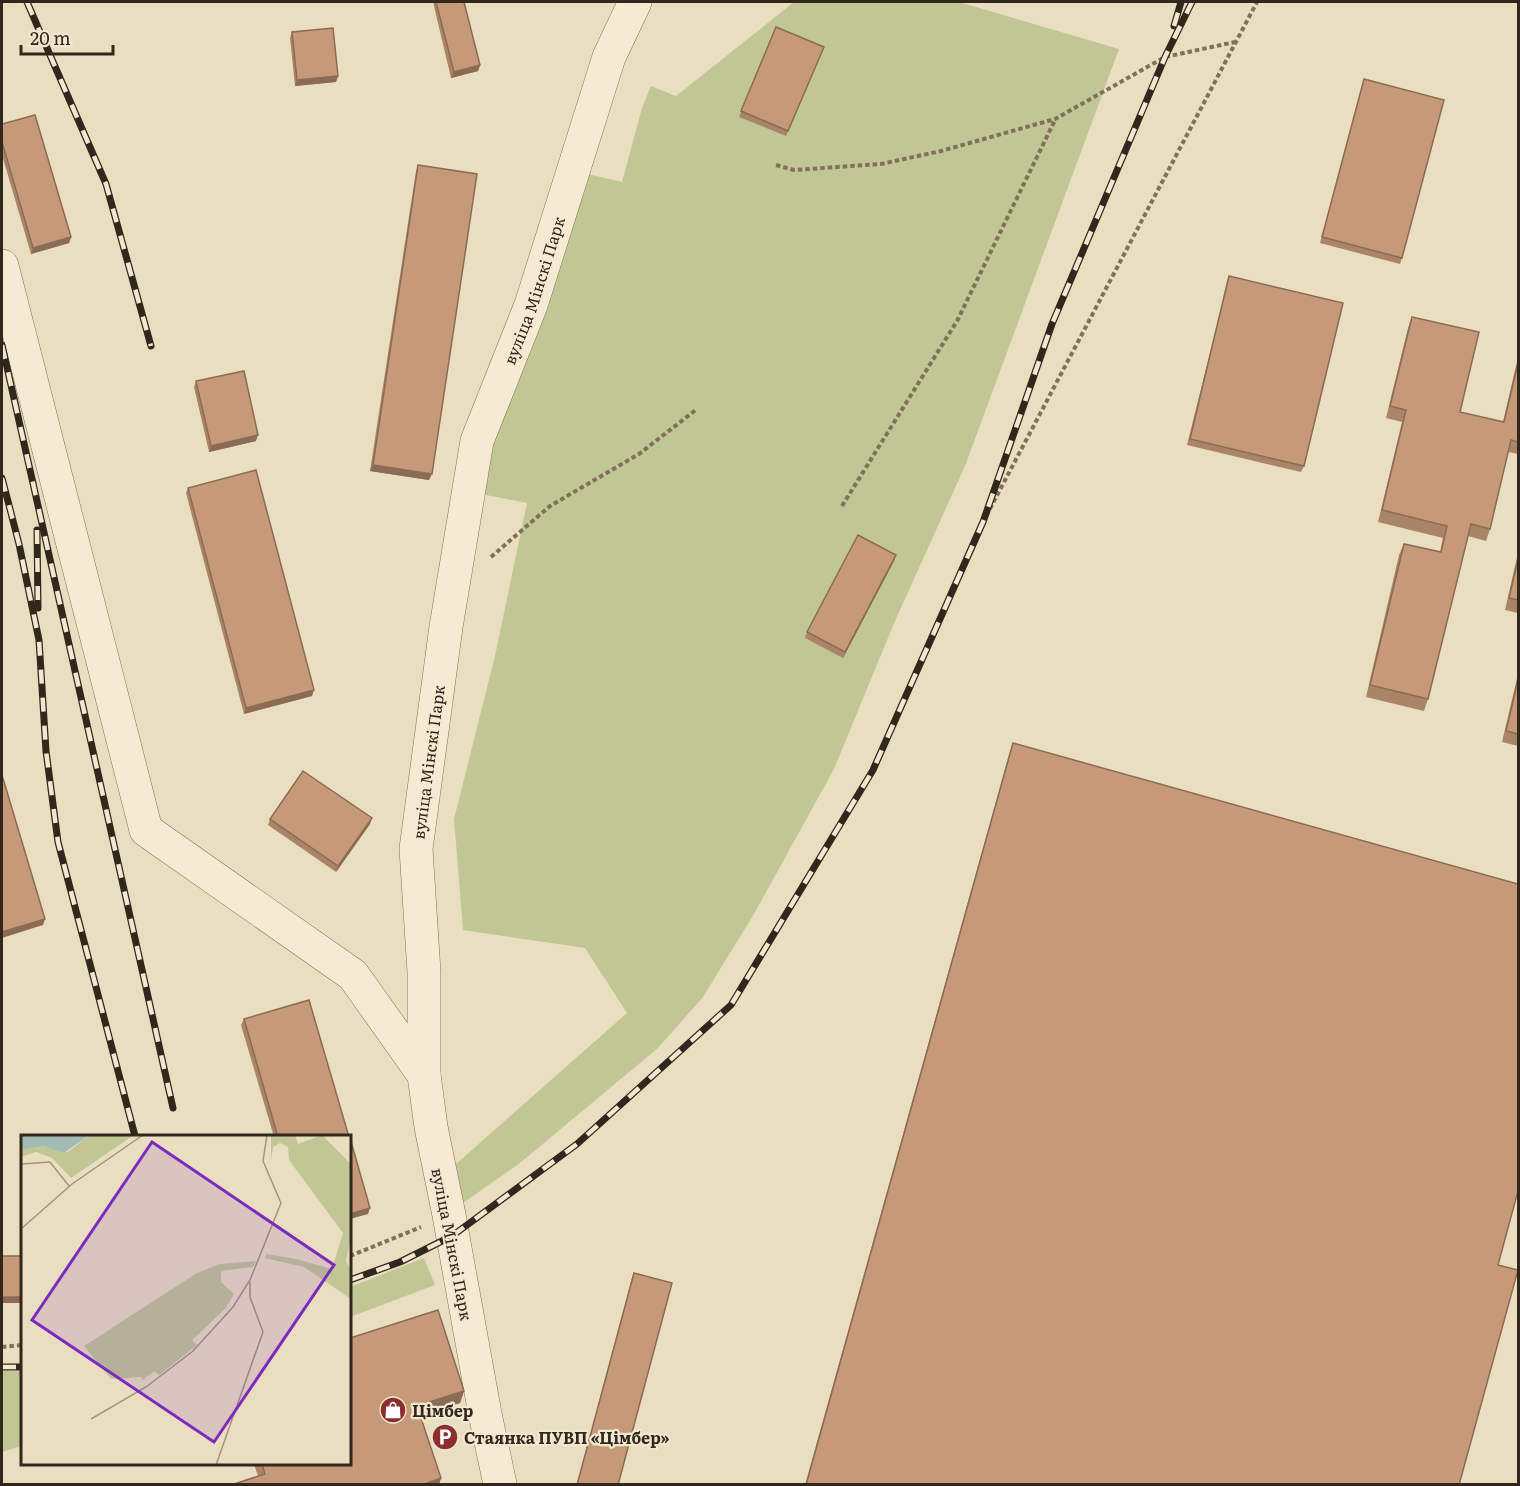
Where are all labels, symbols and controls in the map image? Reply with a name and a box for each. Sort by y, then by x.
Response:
scale bar [21,18,112,56]
text: 20 m [30,24,71,51]
street label: вуліца Мінскі Парк [497,213,570,368]
street label: вуліца Мінскі Парк [405,683,450,841]
inset map [21,1135,351,1465]
street label: вуліца Мінскі Парк [426,1166,480,1323]
shop icon: Цімбер [378,1395,408,1425]
place label: Цімбер [412,1398,473,1422]
parking icon: Стаянка ПУВП «Цімбер» [430,1422,460,1452]
place label: Стаянка ПУВП «Цімбер» [464,1425,670,1449]

